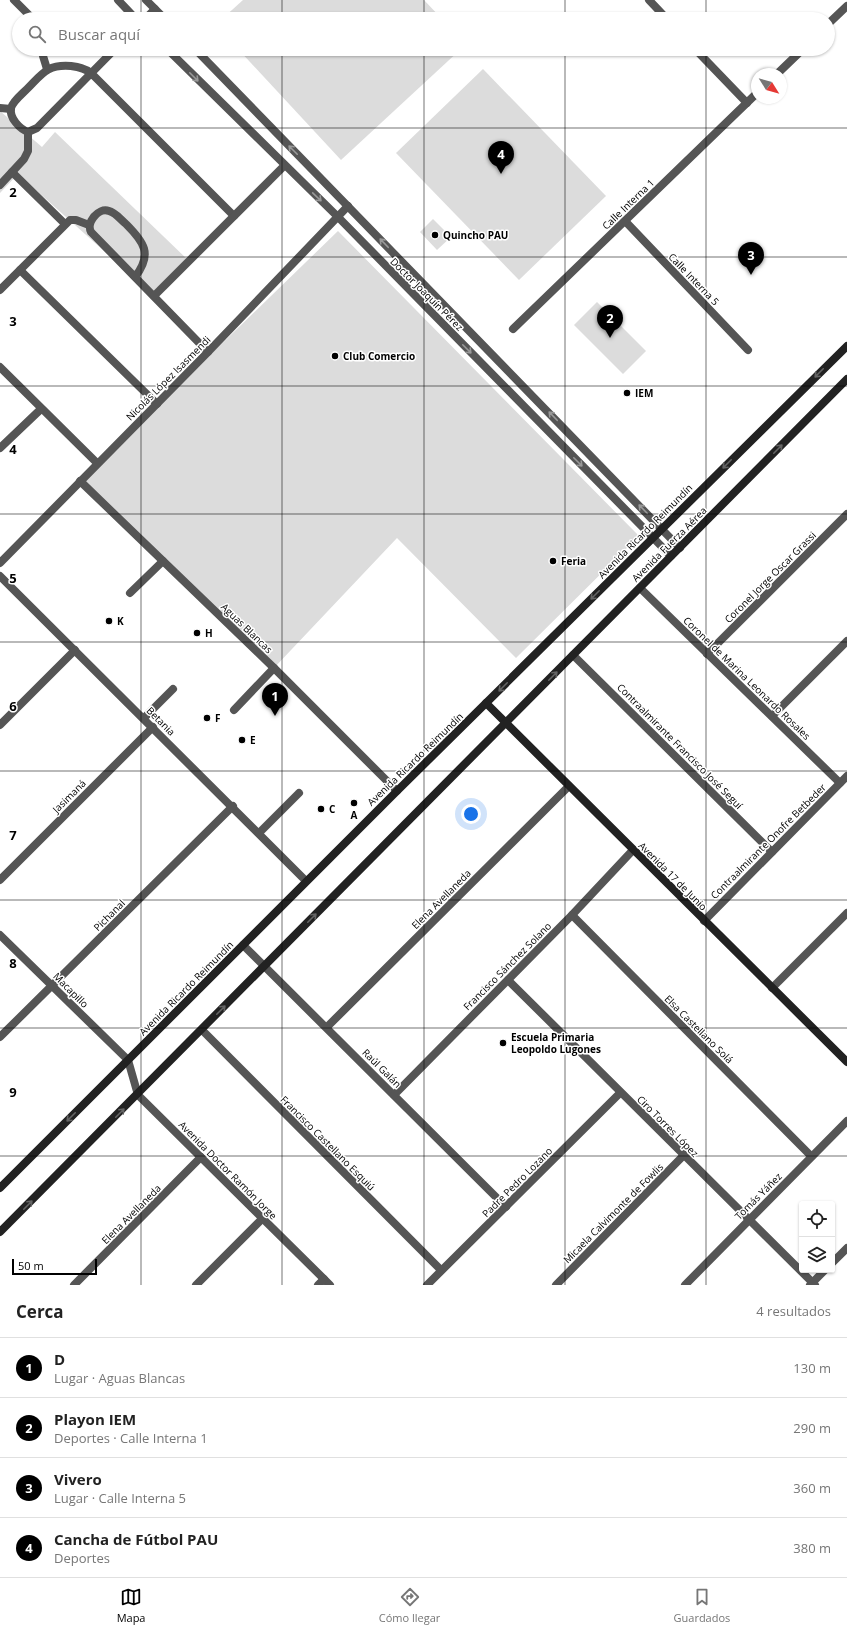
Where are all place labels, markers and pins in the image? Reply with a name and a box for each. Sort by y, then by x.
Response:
pin: 4 [488,141,514,174]
place label: Quincho PAU [443,228,508,242]
marker: Quincho PAU [430,230,440,240]
pin: 3 [738,242,764,275]
pin: 2 [597,305,623,338]
place label: Club Comercio [343,349,415,363]
marker: Club Comercio [330,351,340,361]
place label: IEM [635,386,653,400]
marker: IEM [622,388,632,398]
place label: Feria [561,554,586,568]
marker: Feria [548,556,558,566]
place label: K [117,614,124,628]
marker: K [104,616,114,626]
place label: H [205,626,213,640]
marker: H [192,628,202,638]
pin: 1 [262,683,288,716]
place label: F [215,711,221,725]
marker: F [202,713,212,723]
place label: E [250,733,256,747]
marker: E [237,735,247,745]
marker: A [349,798,359,808]
place label: C [329,802,336,816]
marker: C [316,804,326,814]
place label: A [351,808,358,822]
place label: Escuela Primaria Leopoldo Lugones [511,1030,601,1056]
marker: Escuela Primaria Leopoldo Lugones [498,1038,508,1048]

